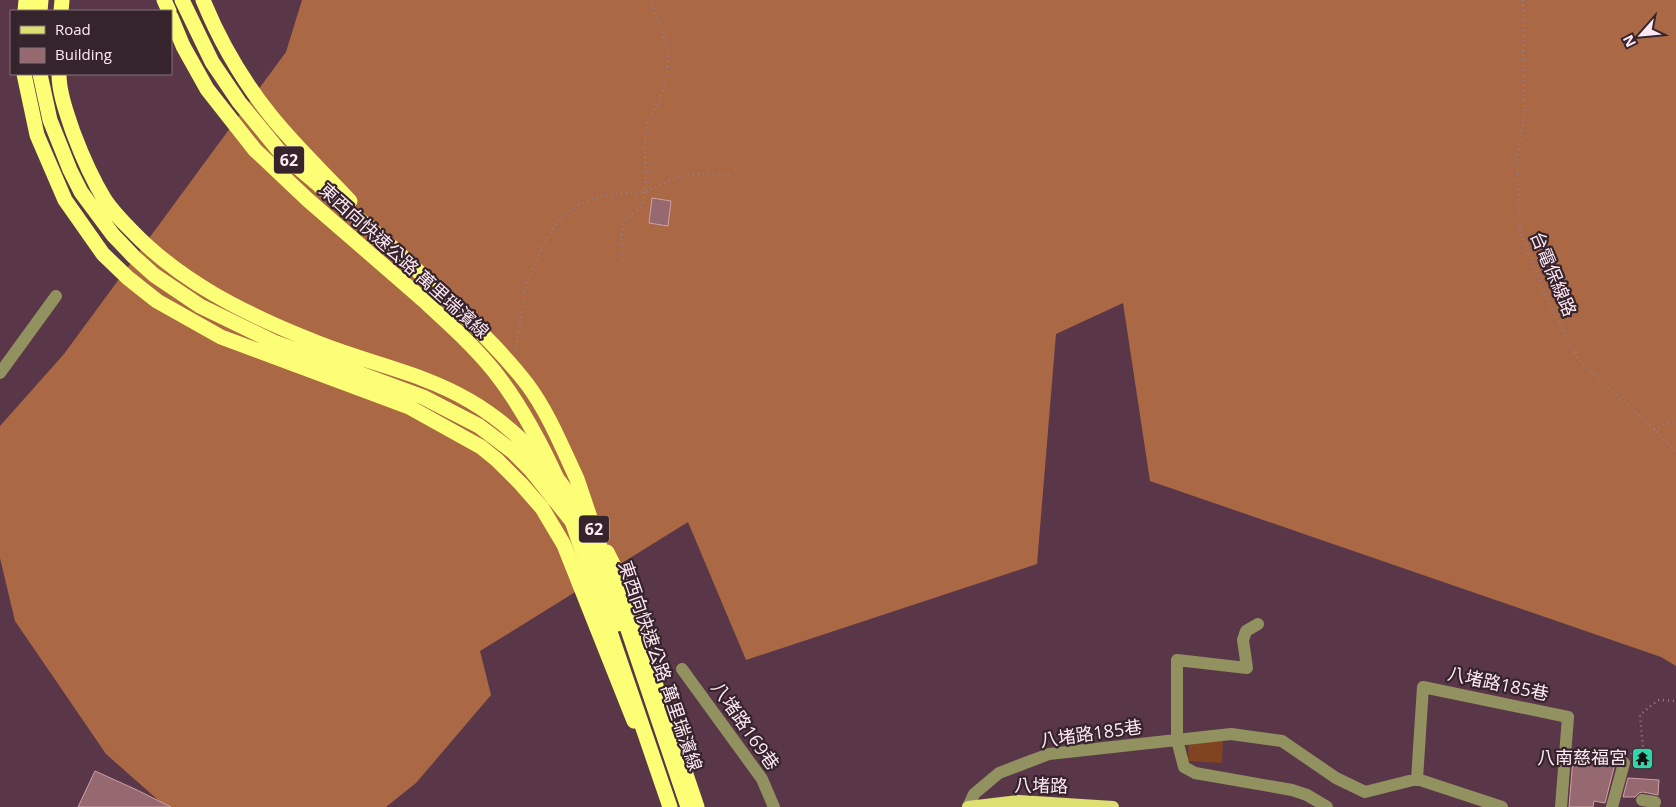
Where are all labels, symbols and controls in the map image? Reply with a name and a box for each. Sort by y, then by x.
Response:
legend [10,10,172,75]
north arrow [1616,10,1666,60]
text: Road [55,19,91,39]
text: N [1618,32,1640,51]
text: Building [55,44,112,64]
road number: 62 [274,146,304,174]
street label: 東西向快速公路 萬里瑞濱線 [315,178,495,343]
street label: 台電保線路 [1525,227,1583,320]
road number: 62 [579,516,609,542]
street label: 東西向快速公路 萬里瑞濱線 [614,557,708,774]
street label: 八堵路185巷 [1445,661,1551,705]
street label: 八堵路169巷 [706,676,785,774]
street label: 八堵路185巷 [1038,714,1143,752]
place label: 八南慈福宮 [1537,745,1627,769]
temple icon: 八南慈福宮 [1631,746,1655,770]
street label: 八堵路 [1014,773,1068,797]

